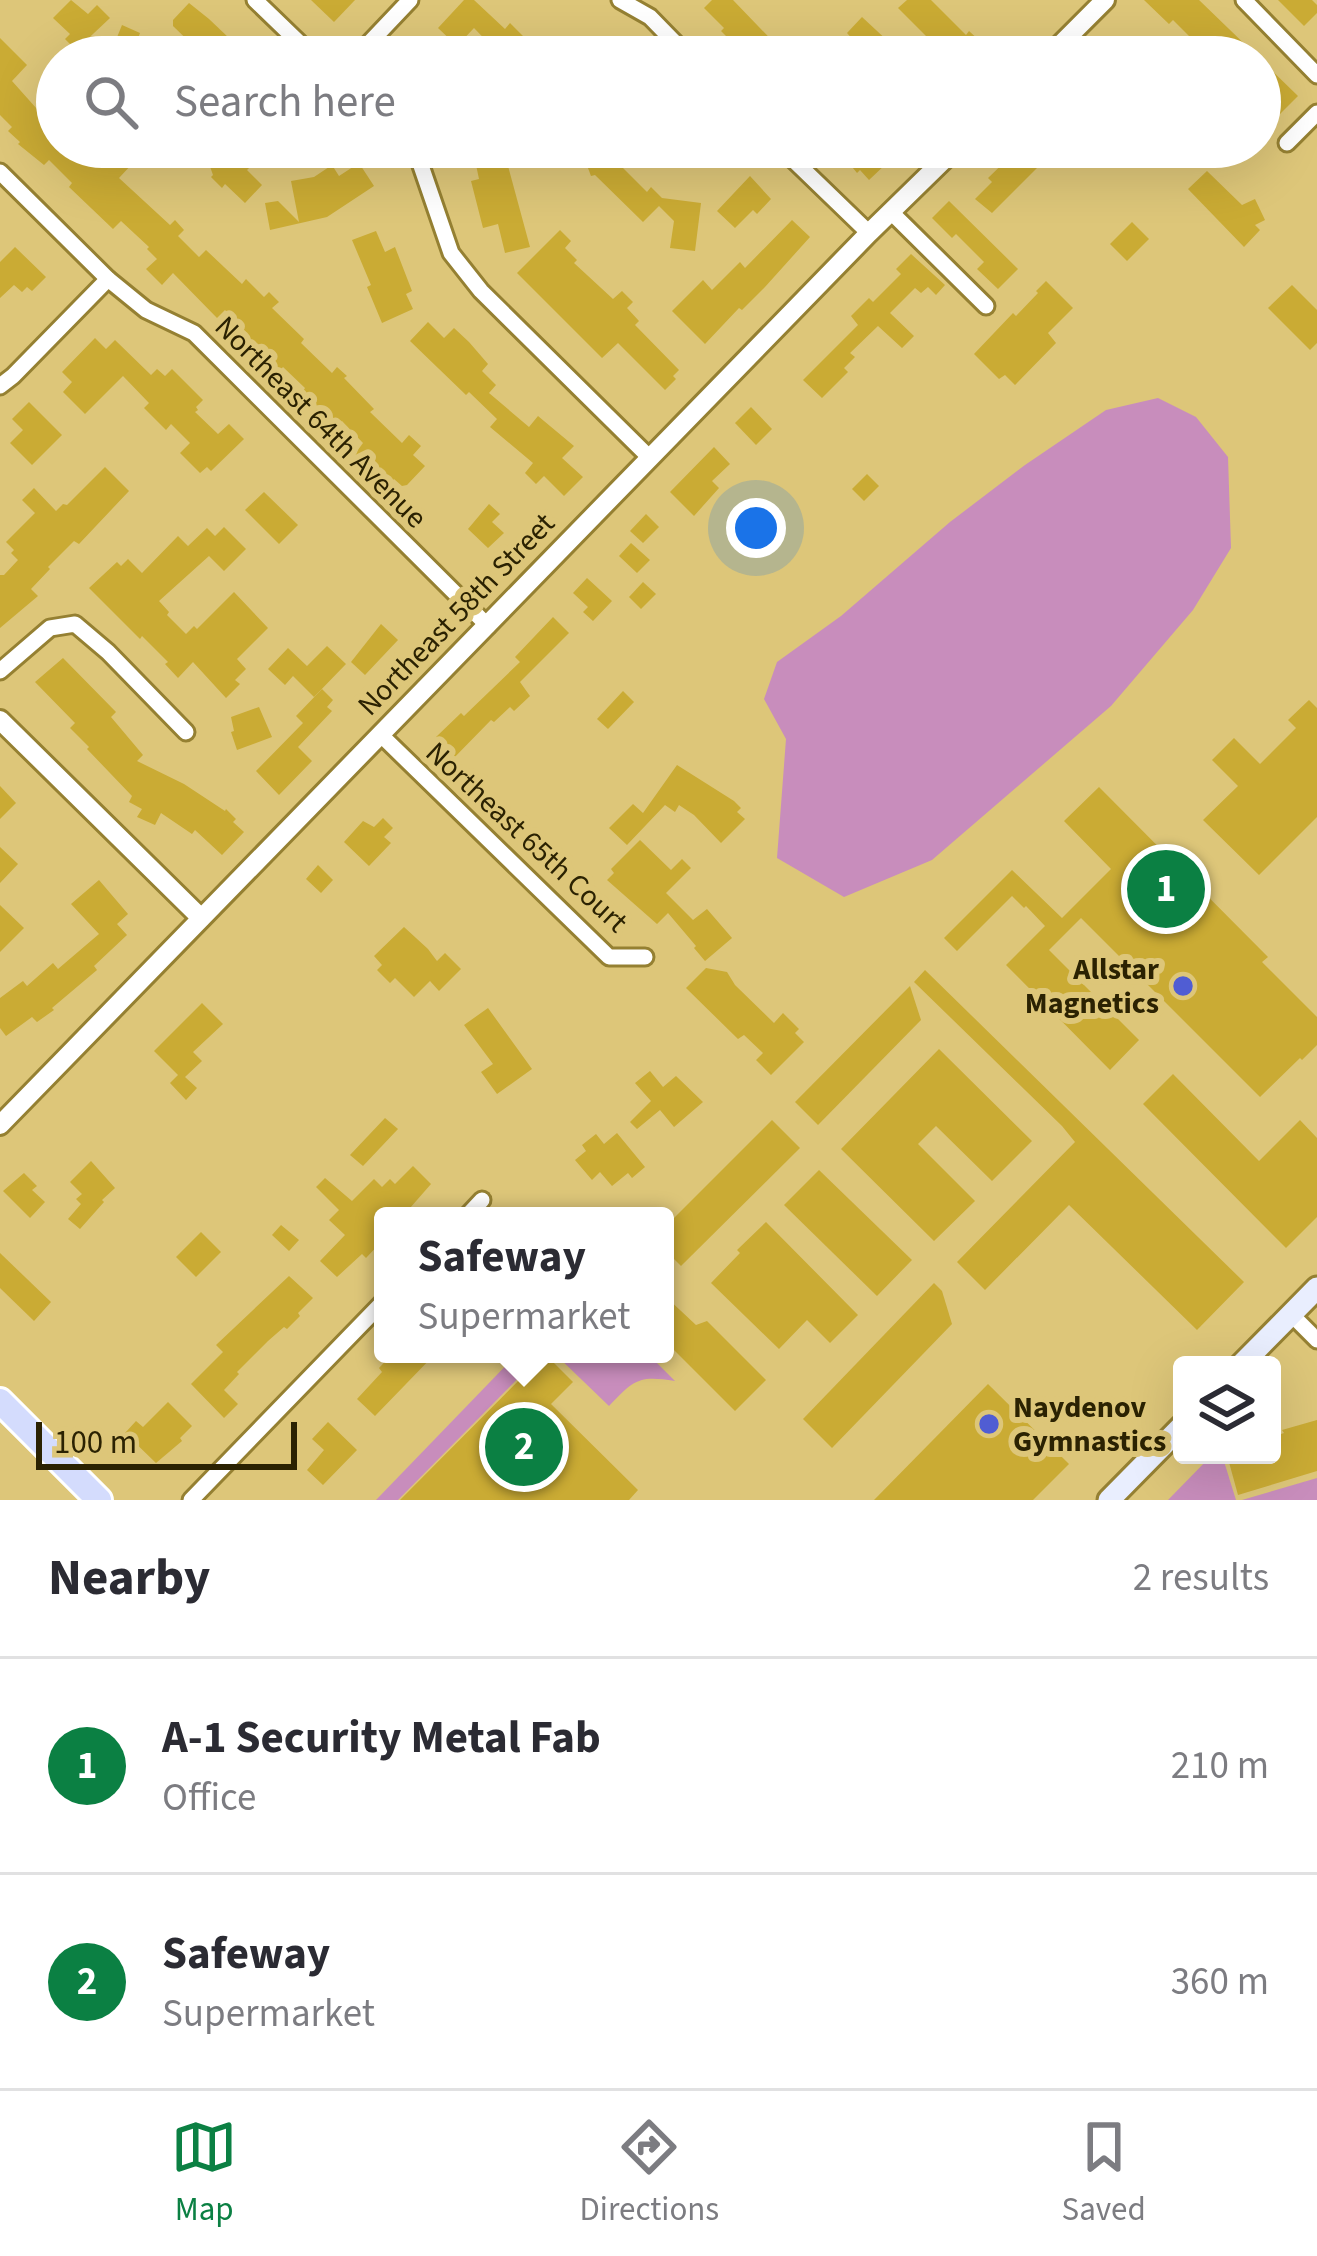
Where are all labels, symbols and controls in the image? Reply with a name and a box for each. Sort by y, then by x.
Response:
search box [36,36,1281,168]
icon: search [78,69,144,135]
text: Search here [174,70,396,134]
street label: Northeast 64th Avenue [205,306,437,538]
your location [726,498,786,558]
street label: Northeast 58th Street [348,503,565,726]
street label: Northeast 65th Court [416,732,637,943]
pin: 1 [1127,844,1205,934]
place label: Allstar Magnetics [1025,948,1159,1025]
marker: Allstar Magnetics [1170,973,1196,999]
popup [374,1207,674,1363]
text: Safeway [418,1225,586,1289]
text: Supermarket [418,1289,630,1345]
map controls [1173,1356,1281,1464]
button: layers [1173,1356,1281,1464]
place label: Naydenov Gymnastics [1013,1386,1166,1463]
pin: 2 [485,1402,563,1492]
marker: Naydenov Gymnastics [976,1411,1002,1437]
scale bar [36,1416,297,1469]
text: 100 m [54,1419,137,1466]
text: Nearby [48,1542,210,1614]
text: 2 results [1133,1550,1269,1606]
text: A-1 Security Metal Fab [162,1706,601,1770]
text: 1 [77,1738,97,1794]
text: 210 m [1171,1738,1269,1794]
text: Office [162,1770,256,1826]
text: Safeway [162,1922,330,1986]
text: 2 [77,1954,97,2010]
text: 360 m [1171,1954,1269,2010]
text: Supermarket [162,1986,375,2042]
tab: Map [171,2114,237,2233]
tab: Directions [580,2114,719,2233]
tab: Saved [1062,2114,1146,2233]

